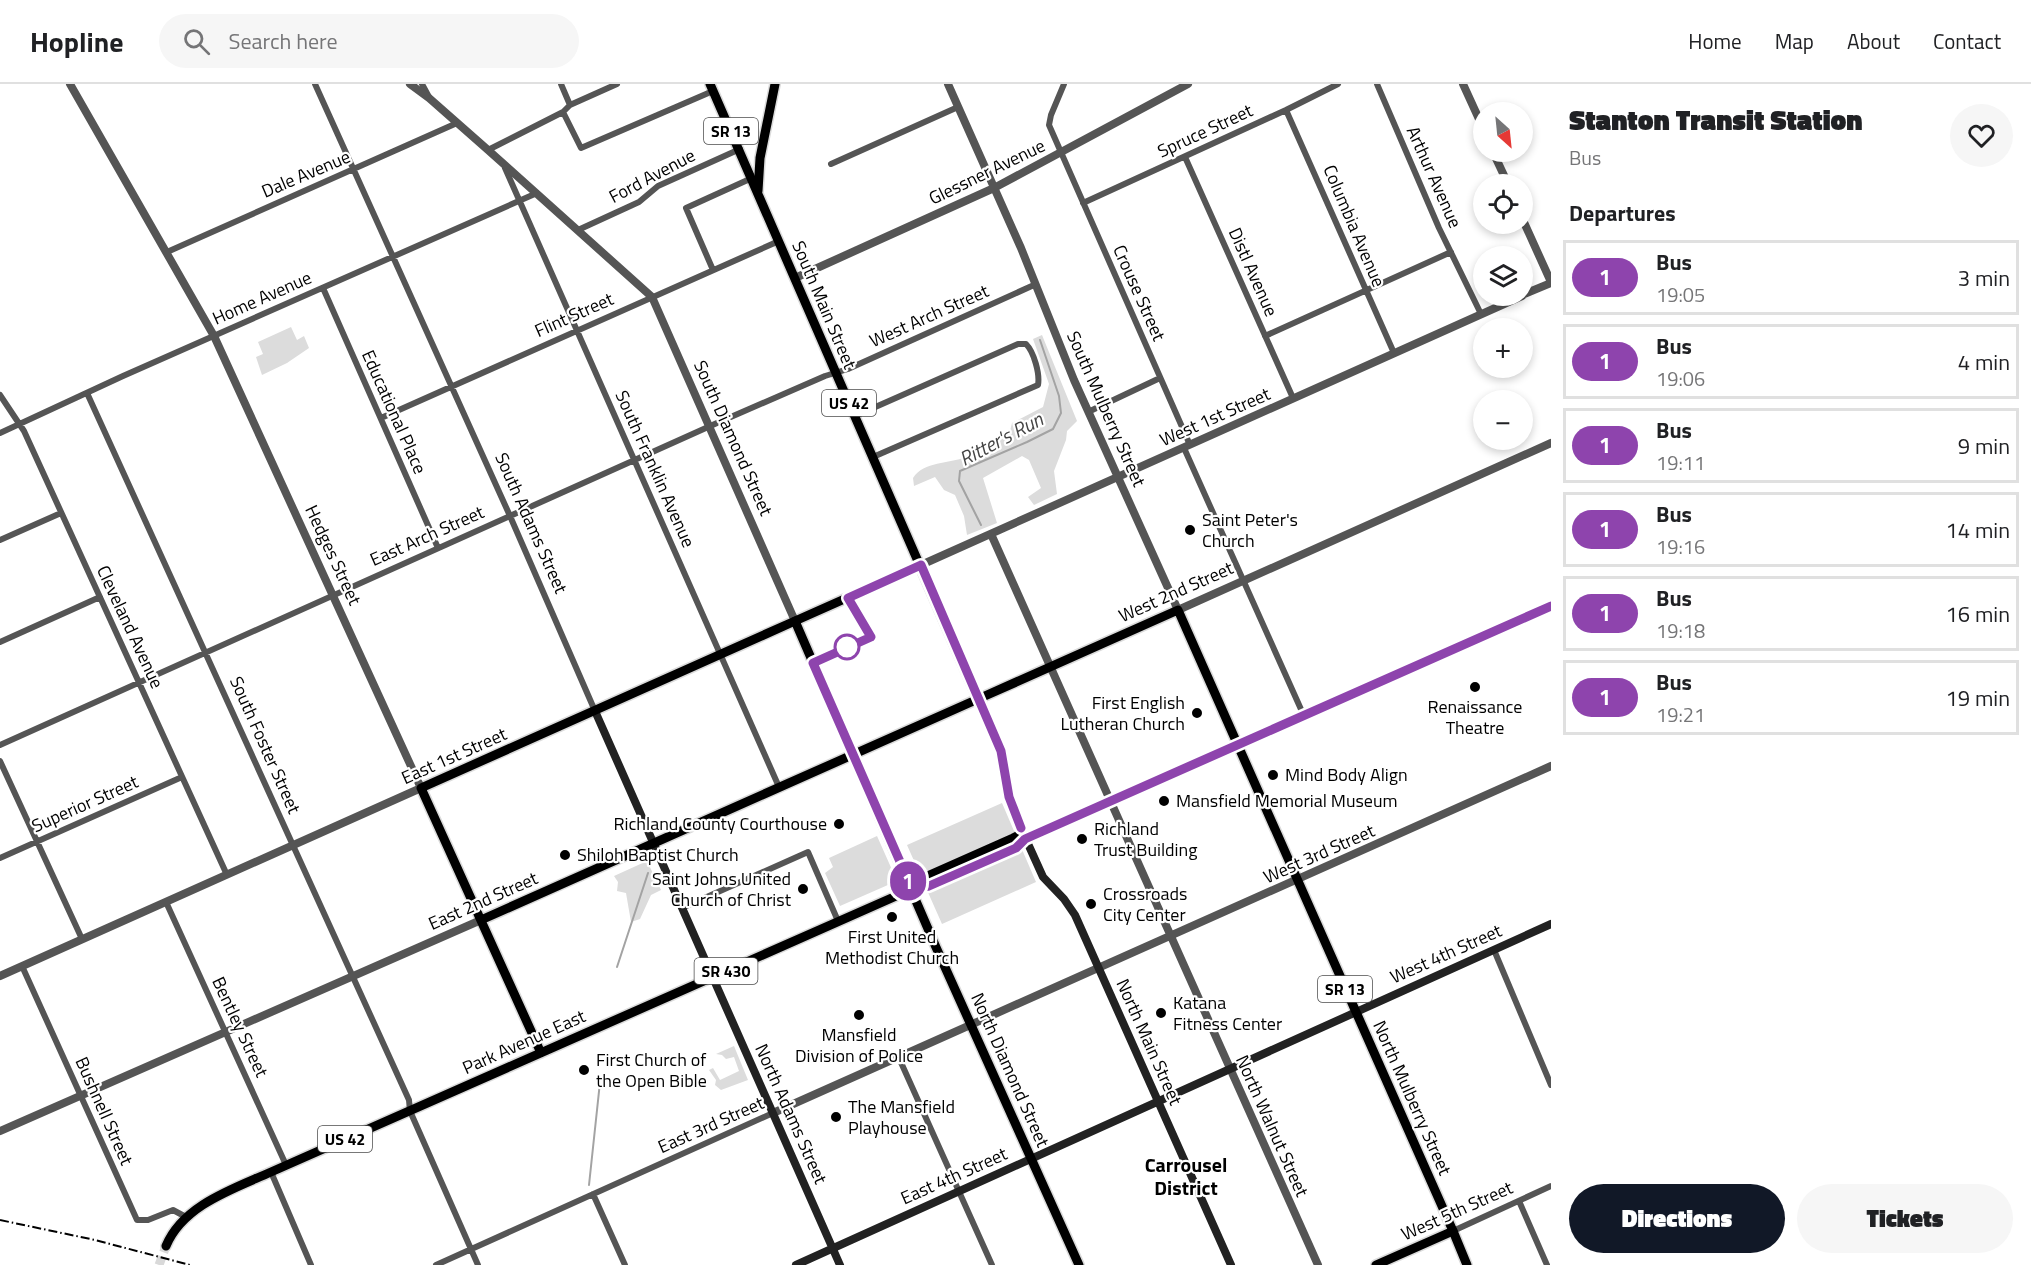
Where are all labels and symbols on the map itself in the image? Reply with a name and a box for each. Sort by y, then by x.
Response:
street label: Spruce Street [1153,96,1257,164]
north arrow [1473,102,1533,162]
road number: SR 13 [704,118,758,144]
street label: Arthur Avenue [1400,122,1469,232]
street label: Glessner Avenue [924,132,1049,211]
street label: Ford Avenue [604,141,700,210]
street label: Dale Avenue [257,143,354,204]
street label: Columbia Avenue [1317,160,1392,291]
street label: Distl Avenue [1222,223,1285,321]
street label: South Main Street [785,237,864,374]
street label: Crouse Street [1106,240,1173,346]
street label: Home Avenue [208,264,316,331]
street label: West Arch Street [865,277,993,354]
street label: Flint Street [530,285,618,344]
street label: South Mulberry Street [1060,327,1153,491]
street label: Educational Place [355,346,434,478]
street label: South Diamond Street [687,356,780,520]
street label: West 1st Street [1155,380,1275,453]
street label: South Franklin Avenue [609,386,702,552]
road number: US 42 [822,390,876,416]
water label: Ritter's Run [953,403,1049,474]
street label: South Adams Street [488,448,575,598]
street label: East Arch Street [365,498,489,573]
street label: Hedges Street [298,500,369,610]
place label: Saint Peter's Church [1202,506,1298,554]
marker: Saint Peter's Church [1183,523,1197,537]
street label: West 2nd Street [1114,554,1238,629]
street label: Cleveland Avenue [90,561,171,693]
unlabelled marker [834,634,860,660]
street label: South Foster Street [223,672,308,818]
marker: Renaissance Theatre [1468,680,1482,694]
place label: First English Lutheran Church [1060,689,1185,737]
place label: Renaissance Theatre [1428,693,1522,741]
marker: First English Lutheran Church [1190,706,1204,720]
street label: East 1st Street [397,720,511,791]
place label: Mind Body Align [1285,761,1408,788]
street label: Superior Street [27,768,143,839]
marker: Mind Body Align [1266,768,1280,782]
place label: Mansfield Memorial Museum [1176,787,1398,814]
marker: Mansfield Memorial Museum [1157,794,1171,808]
place label: Richland County Courthouse [613,810,827,837]
place label: Richland Trust Building [1094,815,1197,863]
marker: Richland County Courthouse [832,817,846,831]
street label: West 3rd Street [1259,817,1379,890]
marker: Richland Trust Building [1075,832,1089,846]
place label: Shiloh Baptist Church [577,841,739,868]
marker: Shiloh Baptist Church [558,848,572,862]
line badge: 1 [888,862,928,900]
street label: East 2nd Street [424,864,542,937]
place label: Saint Johns United Church of Christ [652,865,792,913]
place label: Crossroads City Center [1103,880,1187,928]
marker: Saint Johns United Church of Christ [796,882,810,896]
marker: Crossroads City Center [1084,897,1098,911]
marker: First United Methodist Church [885,910,899,924]
street label: West 4th Street [1386,917,1507,990]
place label: First United Methodist Church [825,923,959,971]
road number: SR 430 [694,958,758,984]
street label: Bentley Street [205,972,276,1082]
street label: North Main Street [1109,974,1190,1110]
road number: SR 13 [1318,976,1372,1002]
street label: North Diamond Street [964,988,1057,1152]
place label: Katana Fitness Center [1173,989,1282,1037]
street label: Park Avenue East [458,1002,590,1081]
marker: Katana Fitness Center [1154,1006,1168,1020]
marker: Mansfield Division of Police [852,1008,866,1022]
street label: North Mulberry Street [1366,1016,1459,1180]
place label: Mansfield Division of Police [795,1021,923,1069]
street label: North Adams Street [748,1039,835,1189]
place label: First Church of the Open Bible [596,1046,707,1094]
street label: North Walnut Street [1229,1051,1316,1202]
street label: Bushnell Street [69,1052,141,1170]
marker: First Church of the Open Bible [577,1063,591,1077]
street label: East 3rd Street [653,1089,769,1160]
place label: The Mansfield Playhouse [848,1093,955,1141]
marker: The Mansfield Playhouse [829,1110,843,1124]
road number: US 42 [318,1126,372,1152]
street label: East 4th Street [896,1140,1012,1211]
district label: Carrousel District [1145,1149,1227,1203]
street label: West 5th Street [1397,1174,1518,1247]

